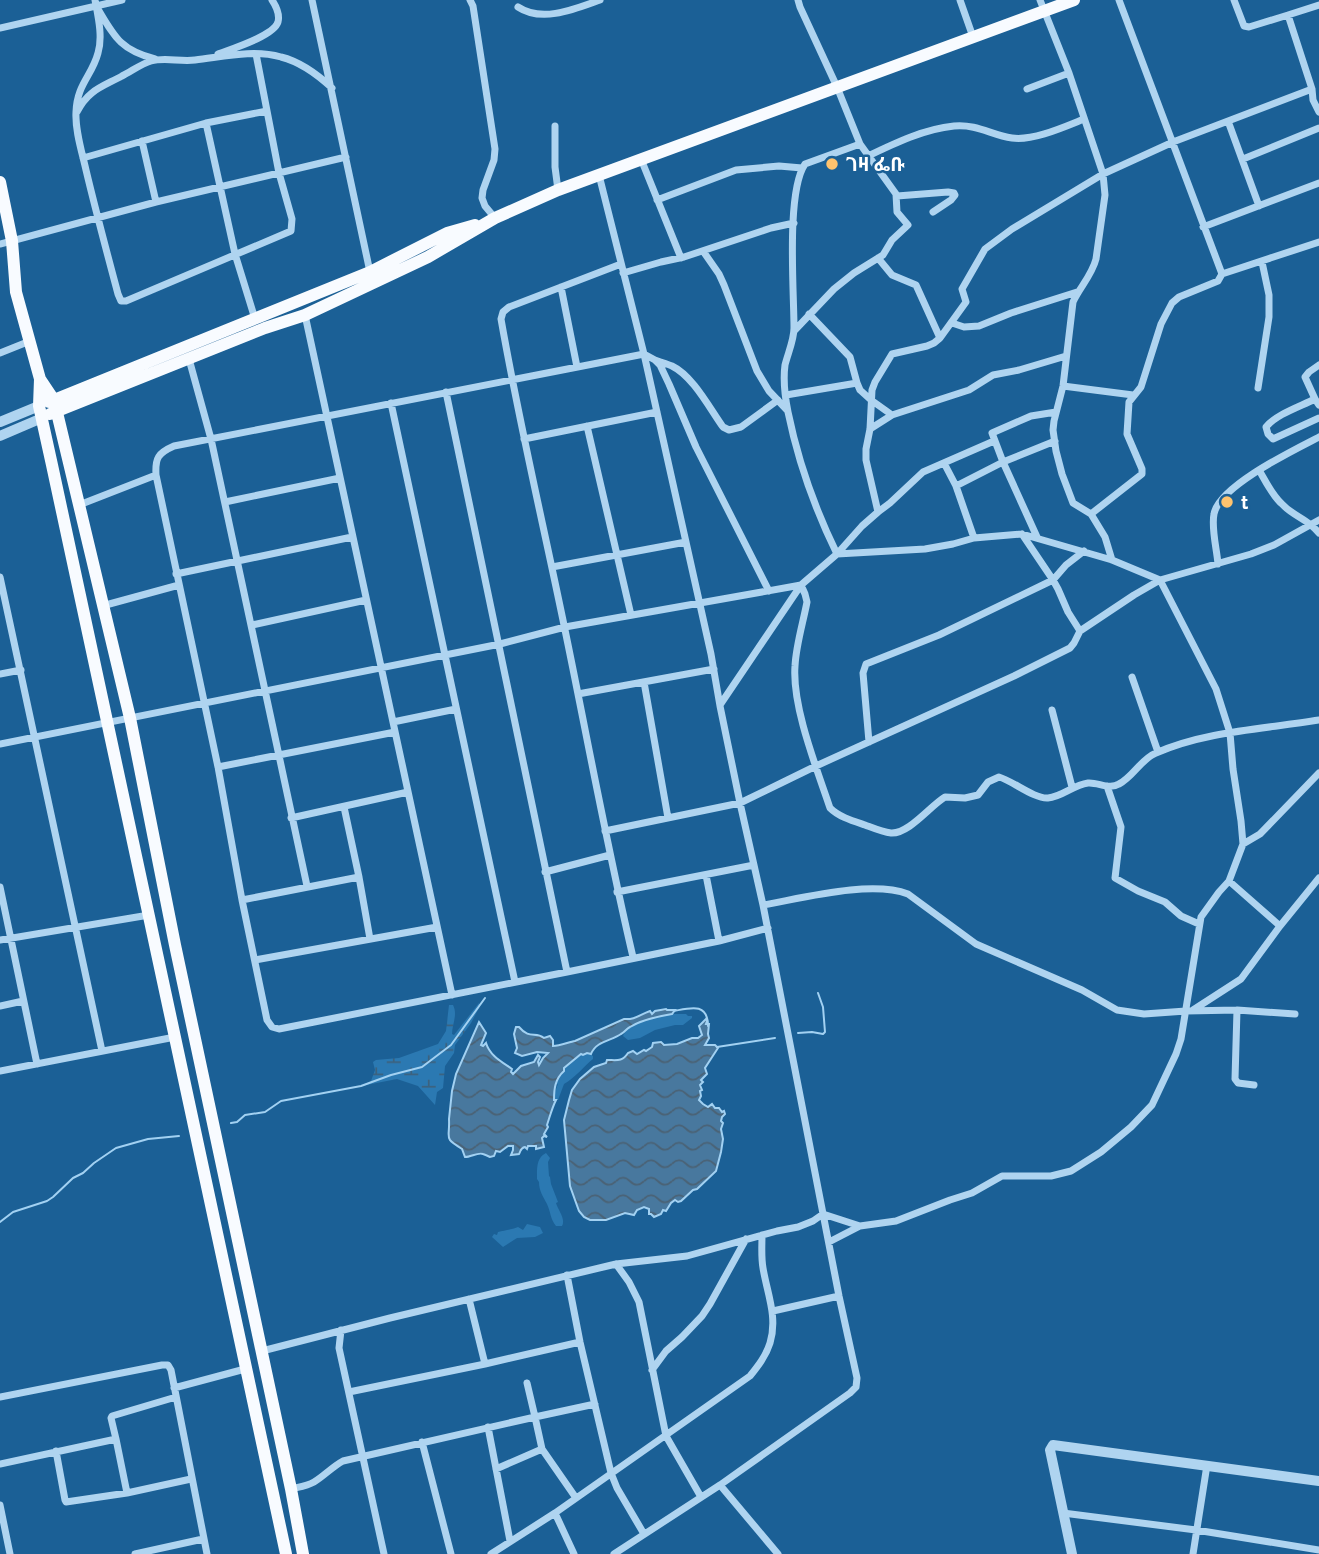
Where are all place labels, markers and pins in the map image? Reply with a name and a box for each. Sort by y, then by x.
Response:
place label: ገዛ ፌቡ [846,153,905,175]
marker: ገዛ ፌቡ [824,156,840,172]
place label: t [1241,491,1249,513]
marker: t [1219,494,1235,510]

